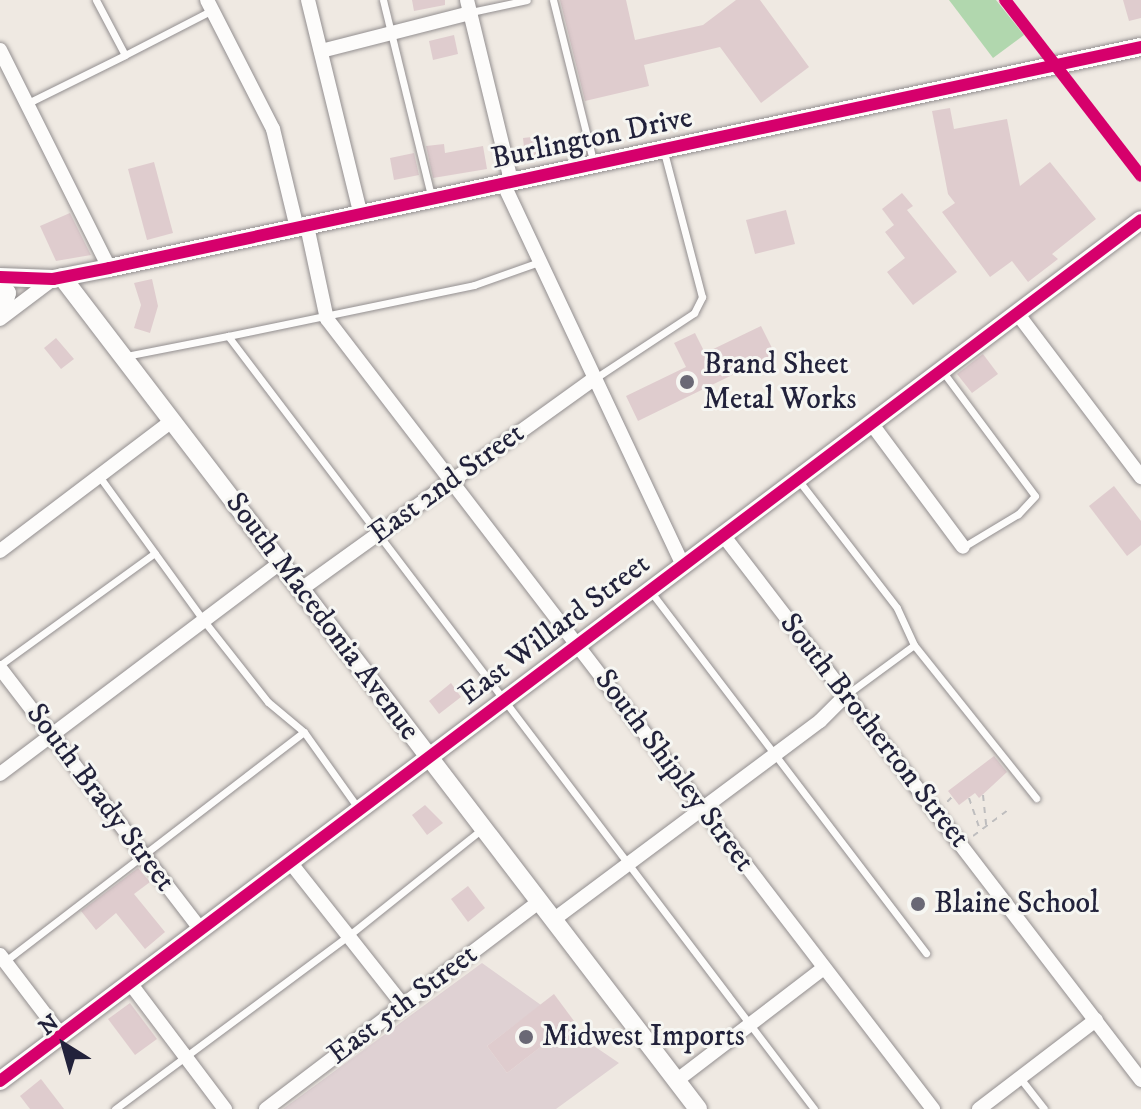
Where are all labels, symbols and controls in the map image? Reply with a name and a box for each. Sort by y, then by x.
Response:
street label: Burlington Drive [488,100,696,178]
place label: Brand Sheet Metal Works [703,347,857,418]
marker: Brand Sheet Metal Works [678,373,696,391]
street label: East 2nd Street [363,416,531,552]
street label: South Macedonia Avenue [217,486,427,748]
street label: East Willard Street [453,547,657,713]
street label: South Brotherton Street [771,607,977,855]
street label: South Shipley Street [586,663,762,879]
street label: South Brady Street [18,697,182,899]
place label: Blaine School [934,886,1099,922]
marker: Blaine School [909,895,927,913]
street label: East 5th Street [321,937,485,1073]
north arrow [24,1005,104,1085]
text: N [34,1009,65,1042]
place label: Midwest Imports [542,1019,745,1055]
marker: Midwest Imports [517,1028,535,1046]

